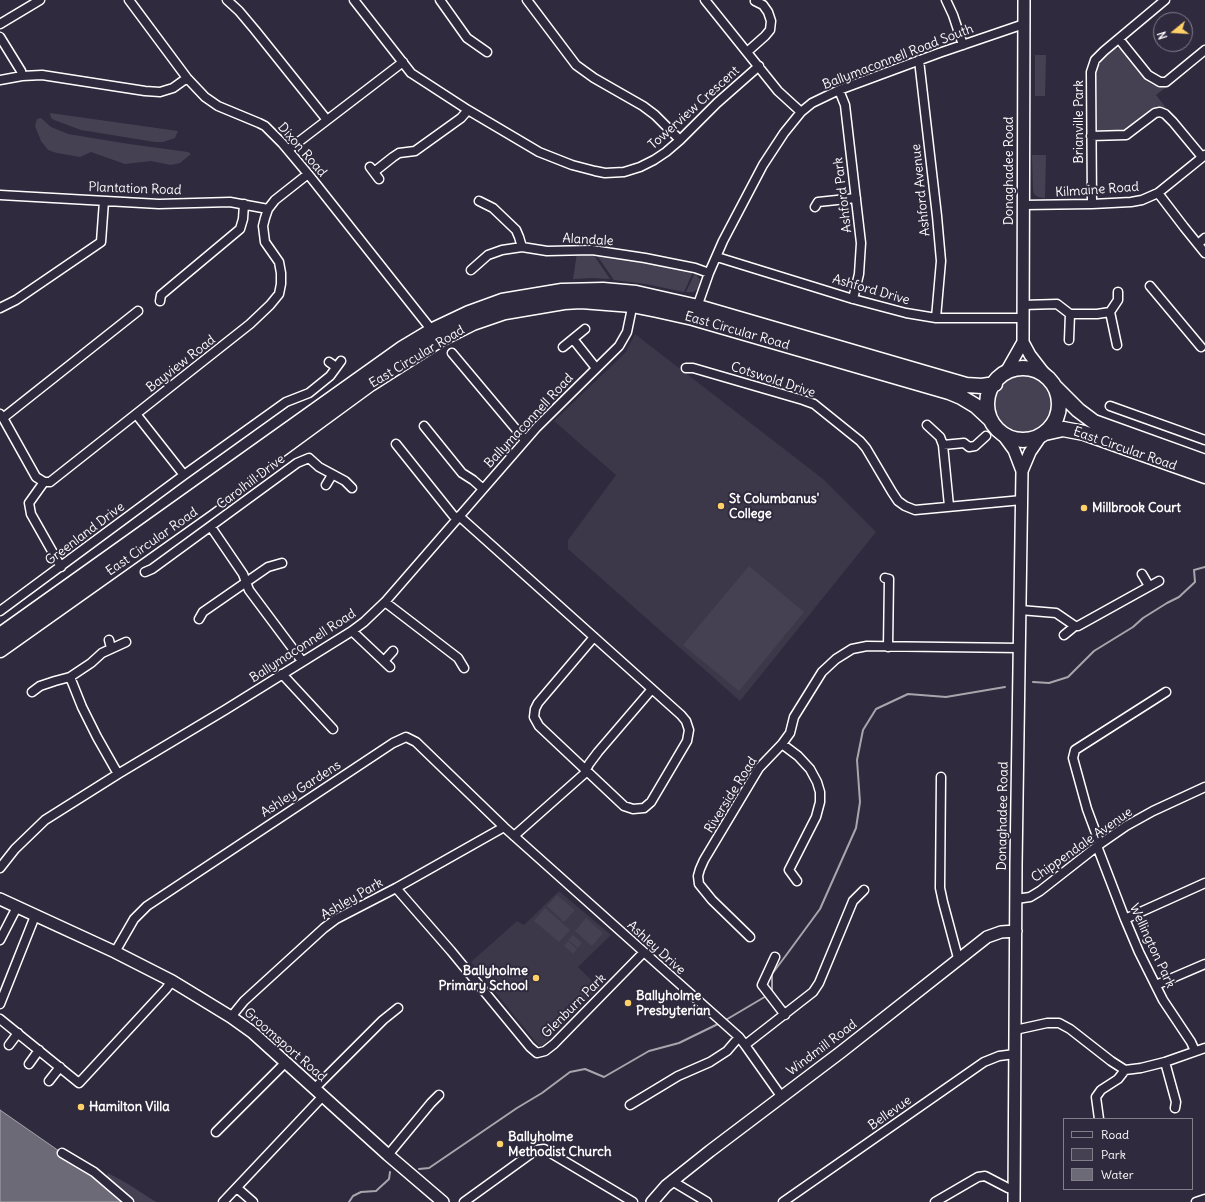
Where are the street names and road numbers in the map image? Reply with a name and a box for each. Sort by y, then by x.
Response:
street label: Ballymaconnell Road South [820,21,976,93]
street label: Towerview Crescent [645,63,743,153]
street label: Brianville Park [1071,80,1087,164]
street label: Donaghadee Road [1001,117,1017,225]
street label: Dixon Road [274,120,330,180]
street label: Ashford Avenue [908,143,934,237]
street label: Ashford Park [831,156,855,234]
street label: Kilmaine Road [1055,179,1139,201]
street label: Plantation Road [88,180,182,198]
street label: Alandale [562,231,614,249]
street label: Ashford Drive [831,272,911,308]
street label: East Circular Road [683,309,791,353]
street label: East Circular Road [367,322,467,392]
street label: Bayview Road [143,332,219,396]
street label: Cotswold Drive [729,359,817,401]
street label: Ballymaconnell Road [481,371,577,471]
street label: East Circular Road [1071,424,1179,474]
street label: Carolhill Drive [214,451,288,513]
street label: Greenland Drive [42,499,128,569]
street label: East Circular Road [103,505,201,579]
street label: Ballymaconnell Road [247,606,359,686]
street label: Riverside Road [701,754,761,836]
street label: Ashley Gardens [258,757,344,821]
street label: Donaghadee Road [994,762,1012,870]
street label: Chippendale Avenue [1028,804,1136,886]
street label: Ashley Park [318,875,386,923]
street label: Wellington Park [1126,901,1178,991]
street label: Ashley Drive [624,918,688,978]
street label: Glenburn Park [539,971,609,1041]
street label: Groomsport Road [240,1005,330,1085]
street label: Windmill Road [784,1017,860,1079]
street label: Bellevue [865,1093,915,1133]

